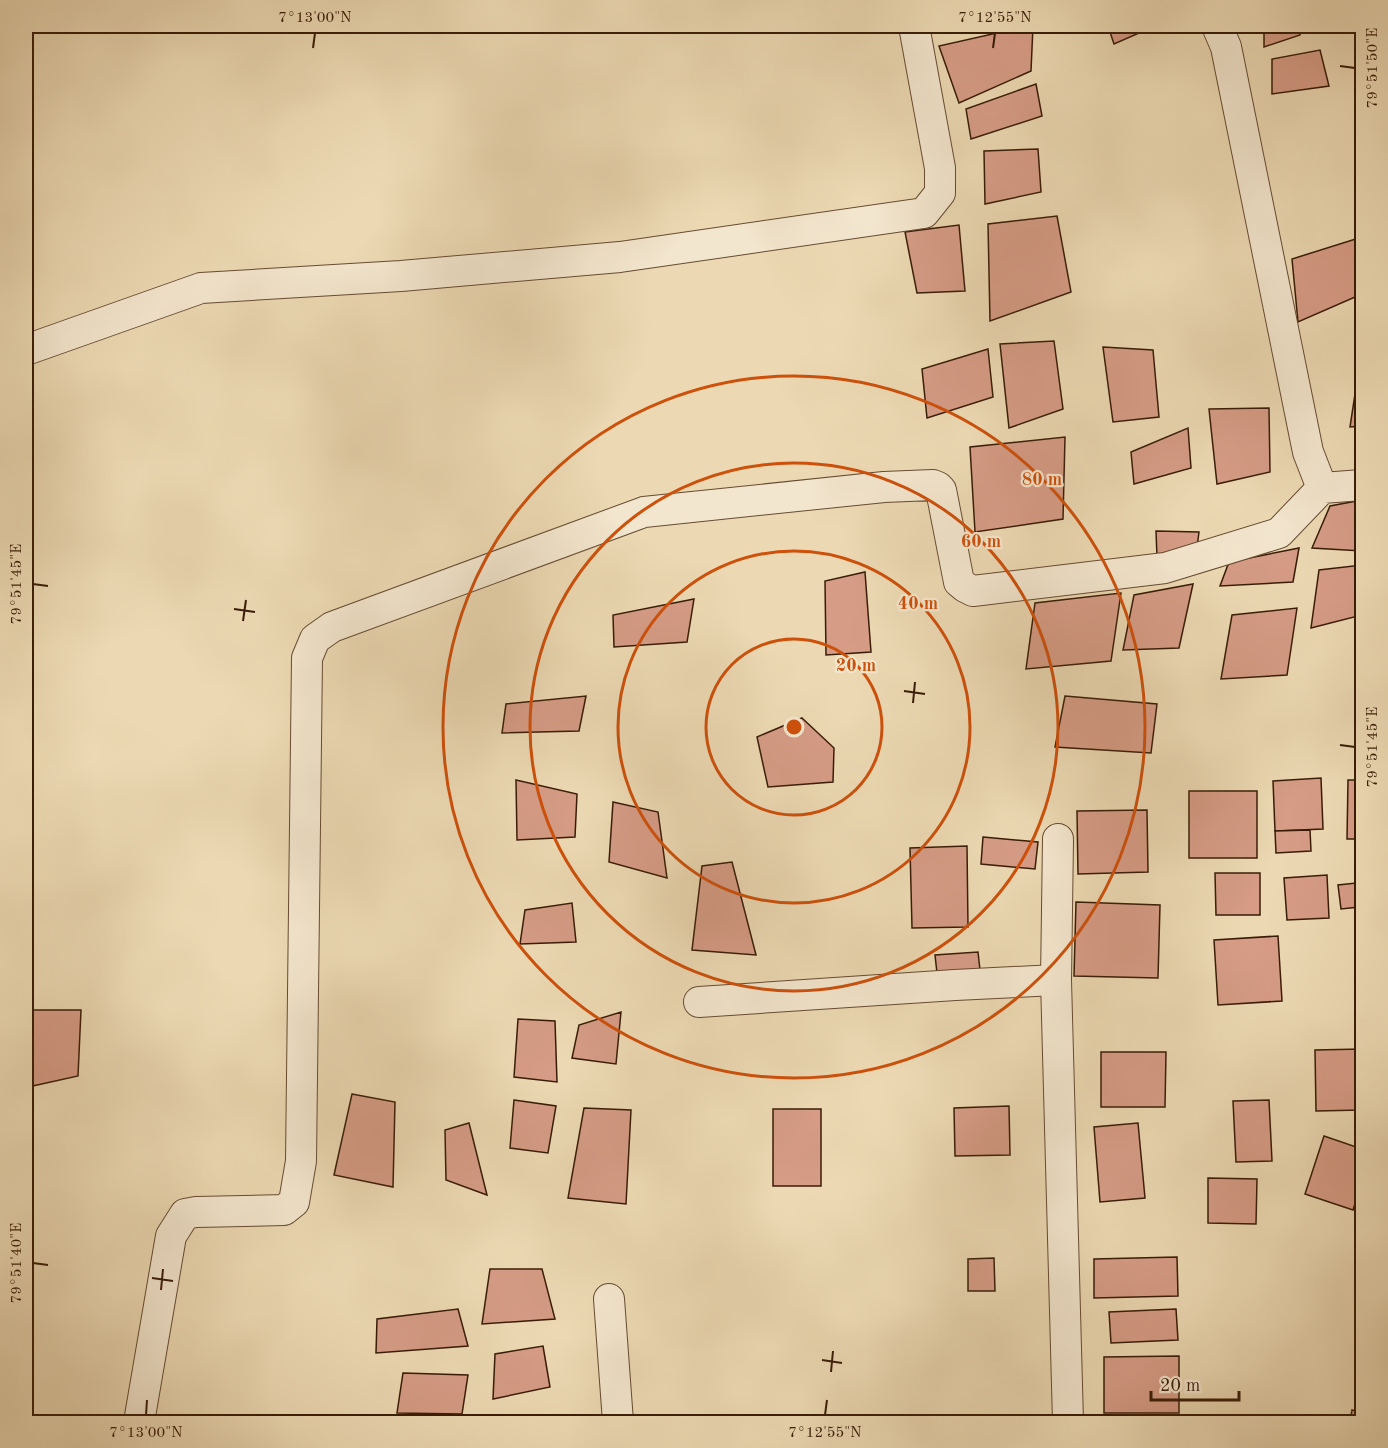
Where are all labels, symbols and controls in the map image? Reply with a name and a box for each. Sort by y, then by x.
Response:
text: 7°13'00"N [278,11,352,26]
text: 7°12'55"N [958,11,1032,26]
text: 79°51'50"E [1366,28,1381,108]
text: 80 m [1022,471,1062,489]
text: 60 m [961,533,1001,551]
text: 79°51'45"E [10,544,25,624]
text: 40 m [898,595,938,613]
text: 20 m [836,657,876,675]
text: 79°51'45"E [1366,707,1381,787]
centre of rings [784,717,804,737]
text: 79°51'40"E [10,1223,25,1303]
scale bar [1151,1364,1240,1402]
text: 20 m [1160,1377,1200,1395]
text: 7°13'00"N [109,1426,183,1441]
text: 7°12'55"N [788,1426,862,1441]

